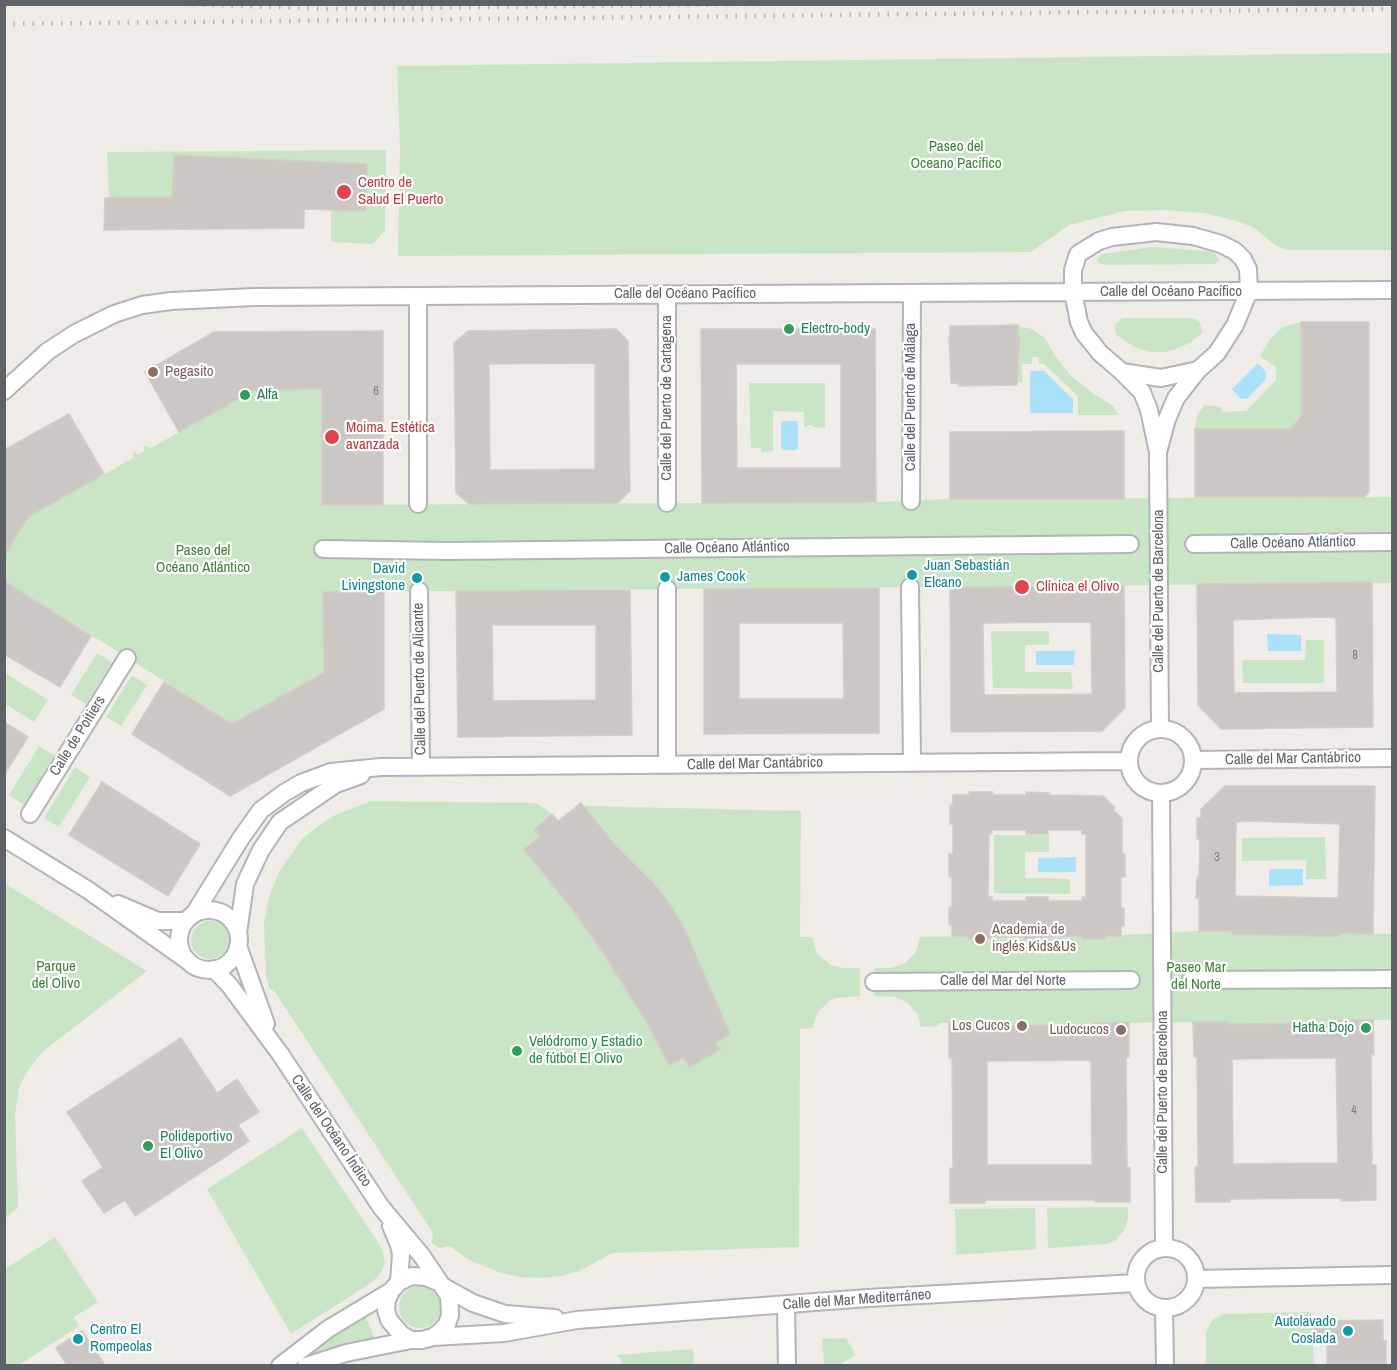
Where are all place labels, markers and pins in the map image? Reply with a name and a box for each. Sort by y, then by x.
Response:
place label: Centro de Salud El Puerto [358,174,443,209]
marker: Centro de Salud El Puerto [335,183,353,201]
place label: Electro-body [801,320,870,338]
marker: Electro-body [782,322,796,336]
place label: Pegasito [165,363,214,381]
marker: Pegasito [146,365,160,379]
place label: Alfa [257,386,278,404]
marker: Alfa [238,388,252,402]
place label: Moima. Estética avanzada [346,419,435,454]
marker: Moima. Estética avanzada [323,428,341,446]
place label: Juan Sebastián Elcano [924,557,1009,592]
place label: David Livingstone [341,560,405,595]
place label: James Cook [677,568,745,586]
marker: Juan Sebastián Elcano [905,568,919,582]
marker: James Cook [658,570,672,584]
marker: David Livingstone [410,571,424,585]
marker: Clínica el Olivo [1013,578,1031,596]
place label: Clínica el Olivo [1036,578,1119,596]
place label: Academia de inglés Kids&Us [992,921,1076,956]
marker: Academia de inglés Kids&Us [973,932,987,946]
place label: Los Cucos [952,1017,1010,1035]
marker: Los Cucos [1015,1019,1029,1033]
place label: Hatha Dojo [1292,1019,1354,1037]
place label: Ludocucos [1050,1021,1109,1039]
marker: Hatha Dojo [1359,1021,1373,1035]
marker: Ludocucos [1114,1023,1128,1037]
place label: Velódromo y Estadio de fútbol El Olivo [529,1033,643,1068]
marker: Velódromo y Estadio de fútbol El Olivo [510,1044,524,1058]
place label: Polideportivo El Olivo [160,1128,232,1163]
marker: Polideportivo El Olivo [141,1139,155,1153]
place label: Autolavado Coslada [1274,1313,1336,1348]
place label: Centro El Rompeolas [90,1321,152,1356]
marker: Autolavado Coslada [1341,1324,1355,1338]
marker: Centro El Rompeolas [71,1332,85,1346]

